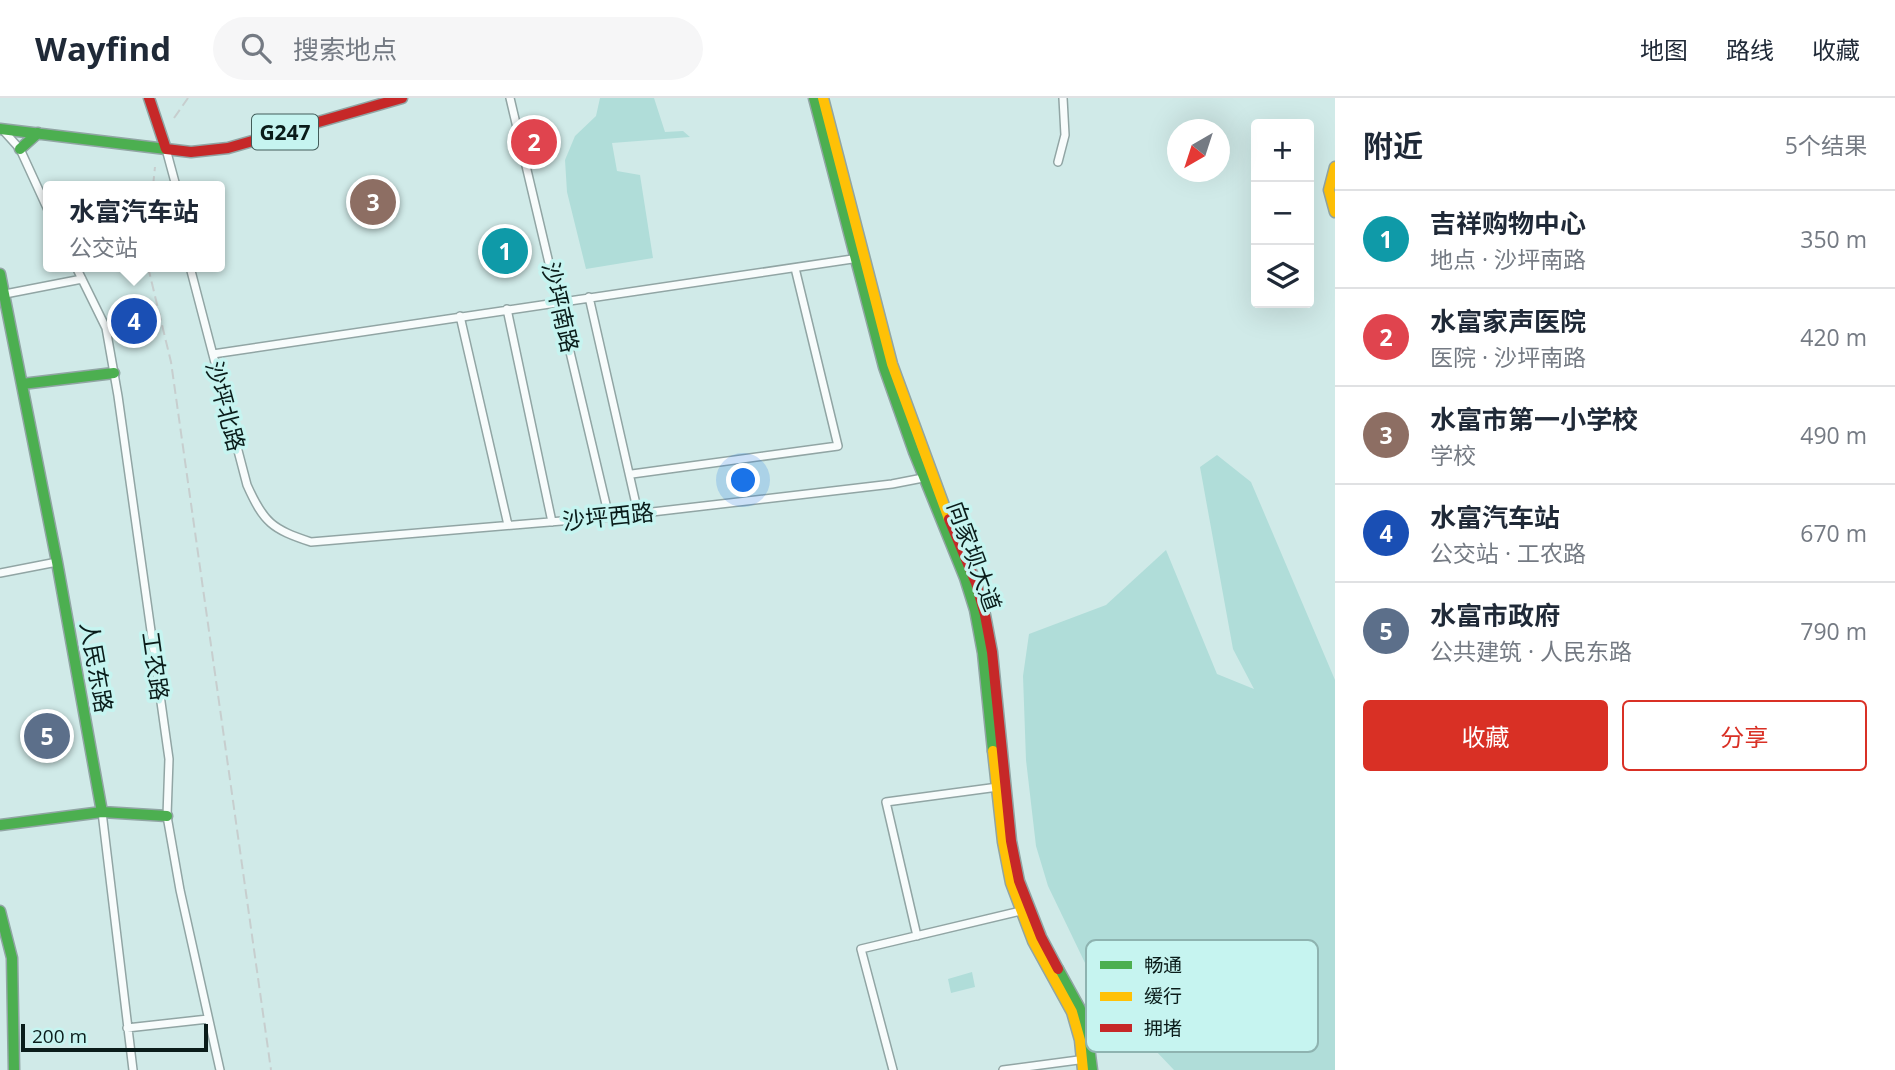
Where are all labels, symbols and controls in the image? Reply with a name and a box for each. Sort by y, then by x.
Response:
search box [213,17,703,80]
text: Wayfind [35,26,171,71]
icon: search [237,29,275,67]
text: 搜索地点 [293,31,397,67]
text: 地图 [1640,33,1688,66]
text: 路线 [1726,33,1774,66]
text: 收藏 [1812,33,1860,66]
road number: G247 [252,114,318,150]
pin: 2 [511,116,557,168]
north arrow [1167,119,1230,182]
map controls [1251,119,1314,308]
button: + [1251,119,1314,182]
text: 附近 [1363,125,1423,166]
text: 5个结果 [1785,129,1867,161]
pin: 3 [350,176,396,228]
popup [43,181,225,272]
button: − [1251,182,1314,245]
text: 水富汽车站 [69,193,199,229]
text: 吉祥购物中心 [1430,205,1586,241]
text: 1 [1379,223,1393,255]
text: 350 m [1800,223,1867,255]
pin: 1 [482,225,528,277]
text: 公交站 [69,231,138,263]
text: 地点 · 沙坪南路 [1430,243,1586,275]
button: layers [1251,245,1314,308]
street label: 沙坪南路 [535,259,587,355]
pin: 4 [111,295,157,347]
text: 水富家声医院 [1430,303,1586,339]
text: 2 [1379,321,1393,353]
text: 420 m [1800,321,1867,353]
text: 医院 · 沙坪南路 [1430,341,1586,373]
street label: 沙坪北路 [199,357,253,455]
text: 水富市第一小学校 [1430,401,1638,437]
text: 3 [1379,419,1393,451]
text: 490 m [1800,419,1867,451]
text: 学校 [1430,439,1476,471]
your location [726,463,760,497]
street label: 沙坪西路 [561,495,655,537]
street label: 向家坝大道 [940,496,1010,616]
text: 水富汽车站 [1430,499,1560,535]
text: 4 [1379,517,1393,549]
text: 670 m [1800,517,1867,549]
text: 公交站 · 工农路 [1430,537,1586,569]
text: 水富市政府 [1430,597,1560,633]
text: 5 [1379,615,1393,647]
text: 790 m [1800,615,1867,647]
street label: 人民东路 [73,619,121,715]
street label: 工农路 [135,630,177,702]
text: 公共建筑 · 人民东路 [1430,635,1632,667]
button: 收藏 [1363,700,1608,771]
button: 分享 [1622,700,1867,771]
pin: 5 [24,710,70,762]
legend [1086,940,1318,1052]
text: 畅通 [1144,952,1182,978]
text: 缓行 [1144,983,1182,1009]
text: 拥堵 [1144,1015,1182,1041]
scale bar [21,1021,208,1053]
text: 200 m [32,1023,87,1049]

